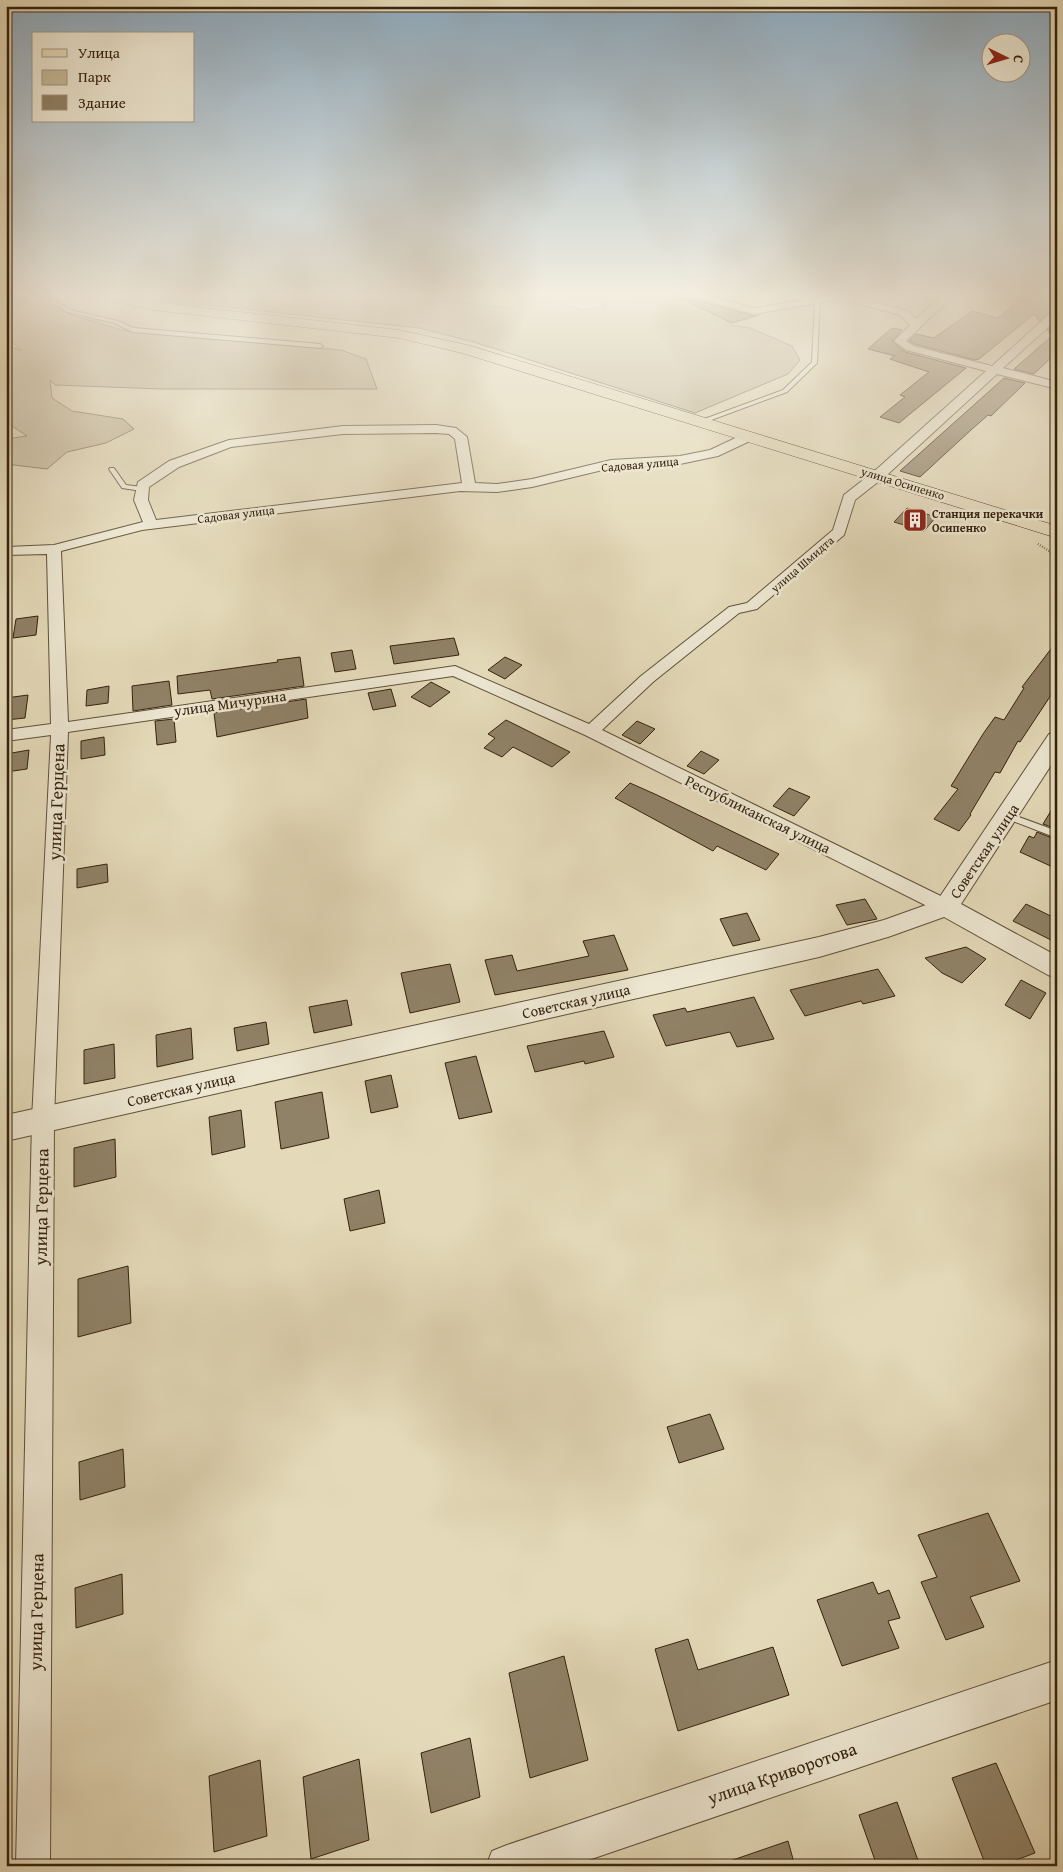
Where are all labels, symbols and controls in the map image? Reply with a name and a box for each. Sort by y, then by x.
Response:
legend [32,32,195,122]
north arrow [980,32,1030,82]
text: Улица [78,42,121,63]
text: С [1009,54,1029,64]
text: Парк [78,66,111,87]
text: Здание [78,92,126,113]
street label: Садовая улица [601,452,680,476]
street label: улица Осипенко [858,462,947,504]
street label: Садовая улица [196,501,276,527]
place label: Станция перекачки Осипенко [932,505,1044,536]
building icon: Станция перекачки Осипенко [902,507,928,533]
street label: улица Шмидта [766,532,838,597]
street label: улица Мичурина [172,685,288,721]
street label: улица Герцена [40,743,72,862]
street label: Республиканская улица [682,770,835,859]
street label: Советская улица [944,799,1024,903]
street label: Советская улица [520,978,633,1024]
street label: Советская улица [125,1066,238,1112]
street label: улица Герцена [26,1148,56,1267]
street label: улица Герцена [21,1553,51,1672]
street label: улица Криворотова [703,1735,861,1812]

